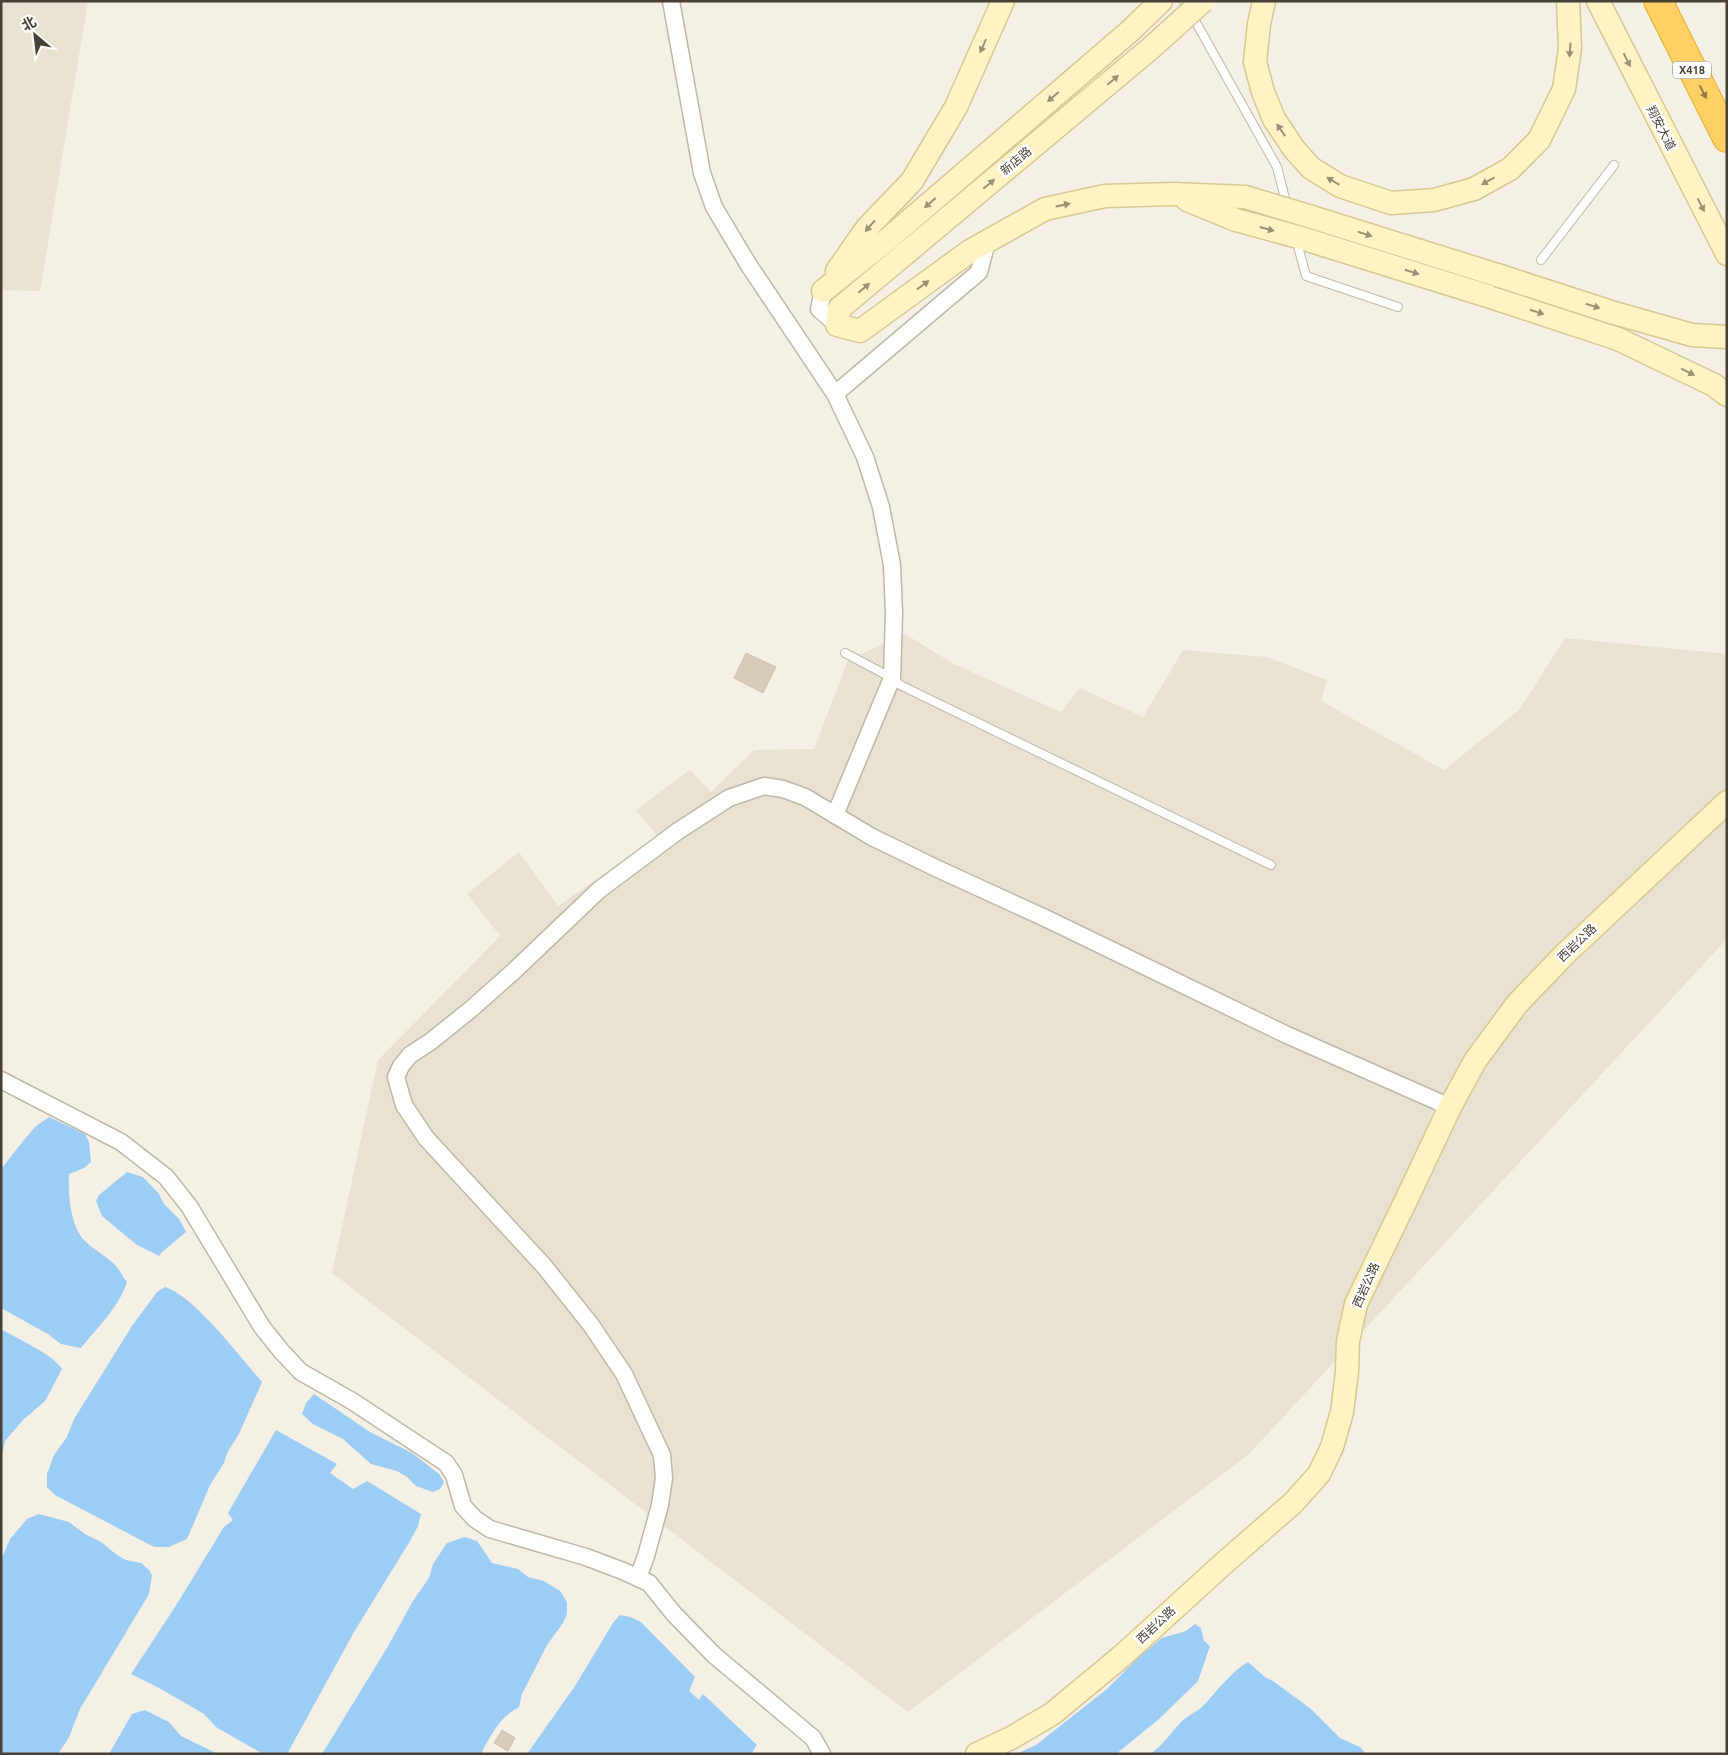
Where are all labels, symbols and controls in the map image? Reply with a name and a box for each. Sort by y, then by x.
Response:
north arrow [10,10,60,60]
text: 北 [19,13,39,34]
one-way arrow [979,39,987,53]
one-way arrow [1565,42,1573,58]
one-way arrow [1623,53,1631,68]
road number: X418 [1673,62,1711,78]
one-way arrow [1107,74,1120,85]
one-way arrow [1699,84,1707,99]
one-way arrow [1046,92,1059,103]
street label: 翔安大道 [1645,103,1678,152]
one-way arrow [1276,123,1286,136]
street label: 新店路 [998,144,1034,177]
one-way arrow [1327,177,1340,186]
one-way arrow [1481,177,1495,185]
one-way arrow [982,178,995,189]
one-way arrow [923,198,936,209]
one-way arrow [1697,198,1705,212]
one-way arrow [1056,201,1071,209]
one-way arrow [864,220,875,233]
one-way arrow [1260,225,1275,233]
one-way arrow [1358,231,1373,239]
one-way arrow [1404,269,1419,277]
one-way arrow [916,280,930,290]
one-way arrow [858,283,870,294]
one-way arrow [1586,303,1601,311]
one-way arrow [1530,309,1545,316]
one-way arrow [1681,369,1695,377]
street label: 西岩公路 [1555,921,1598,964]
street label: 西岩公路 [1350,1260,1381,1309]
street label: 西岩公路 [1134,1604,1178,1646]

